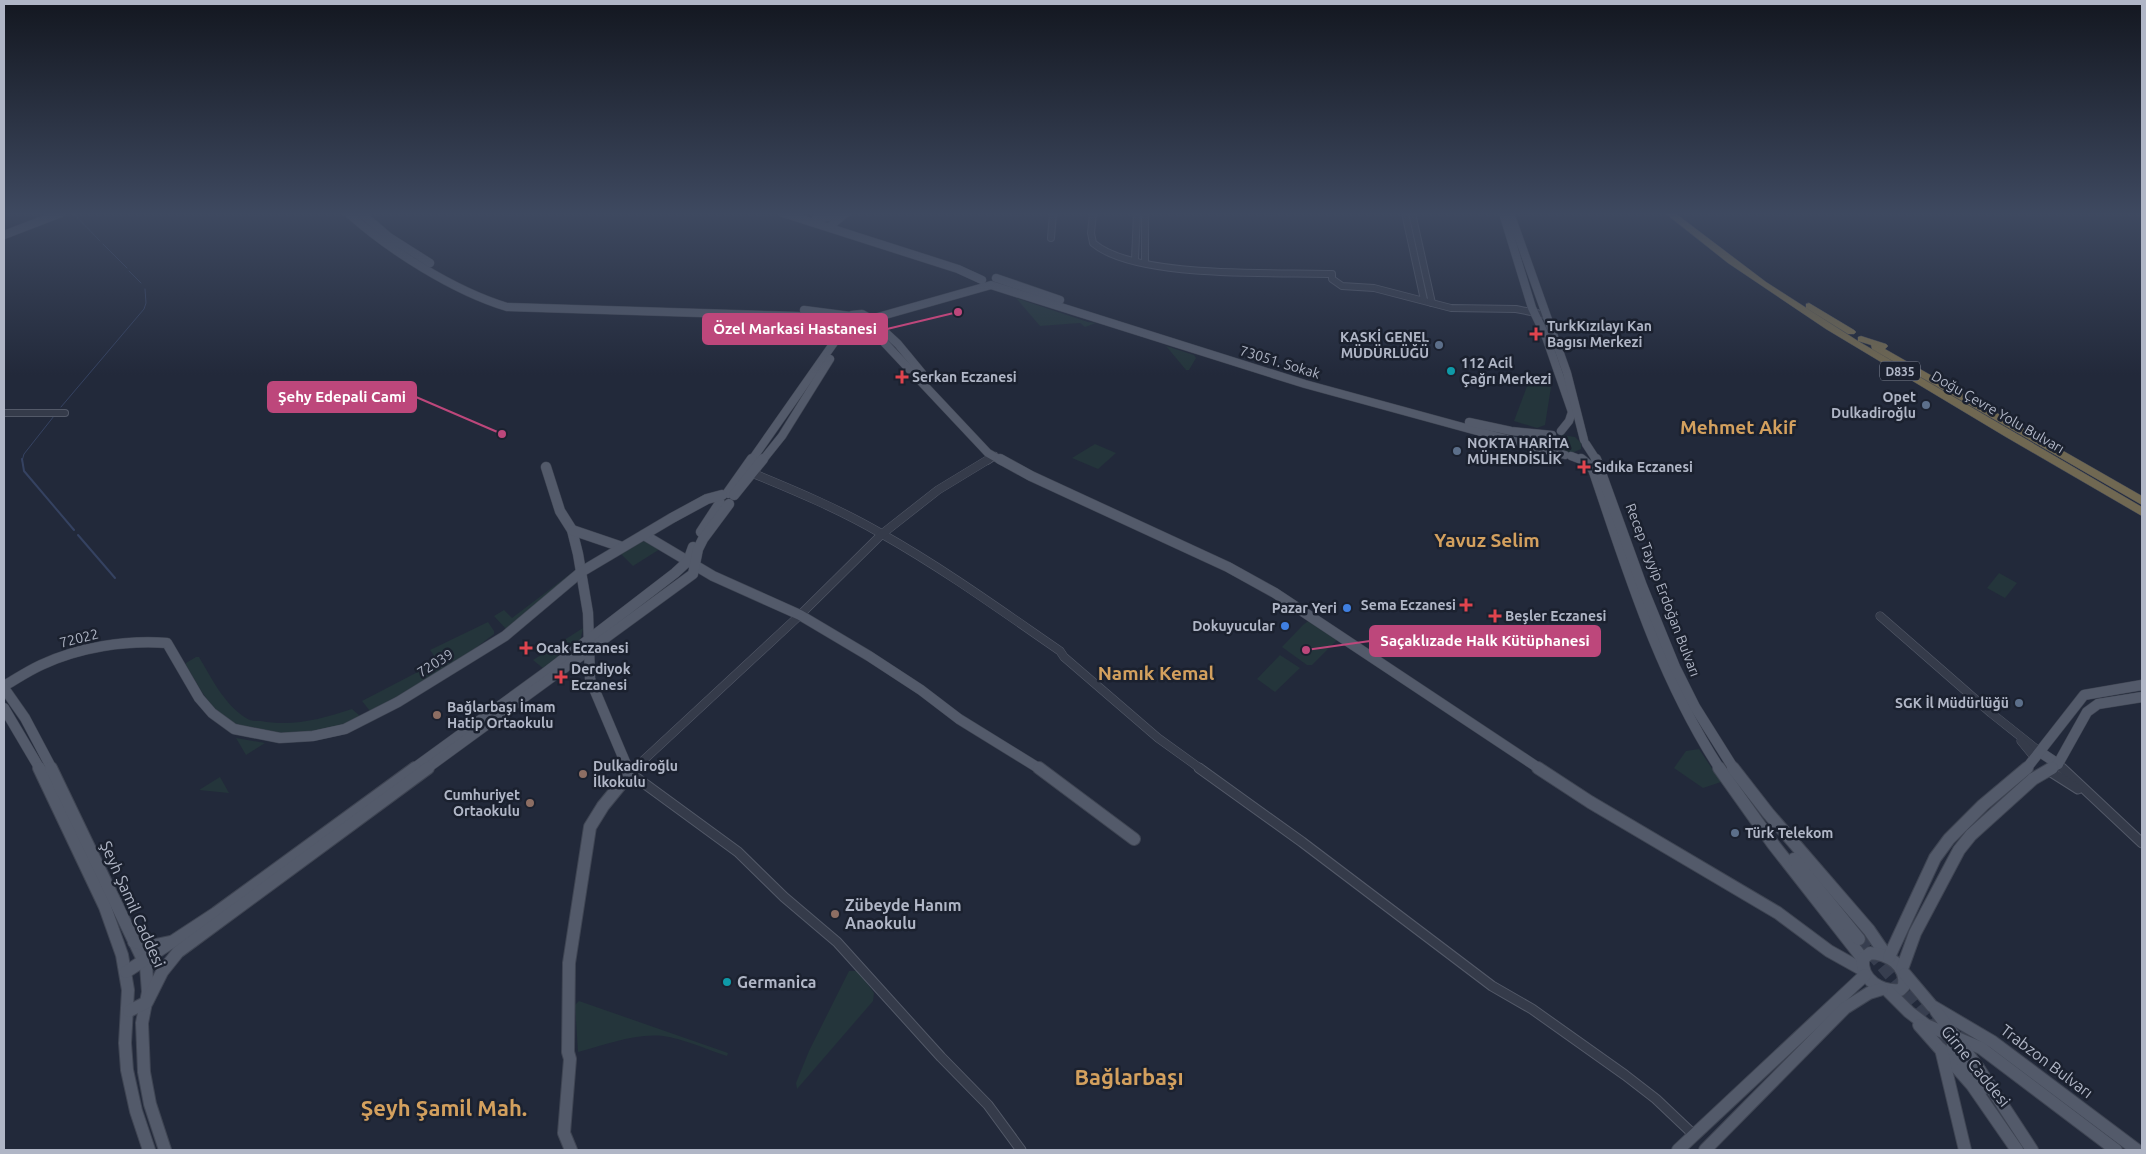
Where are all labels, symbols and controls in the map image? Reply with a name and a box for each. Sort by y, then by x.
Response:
callout: Özel Markasi Hastanesi [703,314,887,344]
place label: TurkKızılayı Kan Bagısı Merkezi [1547,318,1652,350]
text: Özel Markasi Hastanesi [713,320,877,337]
marker: TurkKızılayı Kan Bagısı Merkezi [1529,327,1543,341]
place label: KASKİ GENEL MÜDÜRLÜĞÜ [1340,328,1429,361]
marker: KASKİ GENEL MÜDÜRLÜĞÜ [1433,339,1445,351]
street label: 73051. Sokak [1238,342,1322,382]
place label: 112 Acil Çağrı Merkezi [1461,355,1551,388]
road number: D835 [1880,362,1920,381]
marker: 112 Acil Çağrı Merkezi [1445,365,1457,377]
street label: Doğu Çevre Yolu Bulvarı [1929,367,2067,457]
place label: Serkan Eczanesi [912,369,1017,385]
marker: Serkan Eczanesi [896,371,908,383]
callout: Şehy Edepali Cami [268,382,416,412]
text: Şehy Edepali Cami [278,388,406,406]
place label: Opet Dulkadiroğlu [1831,389,1916,421]
marker: Opet Dulkadiroğlu [1920,399,1932,411]
district label: Mehmet Akif [1680,416,1796,438]
place label: NOKTA HARİTA MÜHENDİSLİK [1467,434,1569,467]
marker: NOKTA HARİTA MÜHENDİSLİK [1451,445,1463,457]
place label: Sıdıka Eczanesi [1594,459,1693,475]
marker: Sıdıka Eczanesi [1578,461,1590,473]
street label: Recep Tayyip Erdoğan Bulvarı [1623,501,1703,679]
district label: Yavuz Selim [1434,529,1540,551]
place label: Sema Eczanesi [1361,597,1456,613]
marker: Sema Eczanesi [1460,599,1472,611]
place label: Pazar Yeri [1272,600,1337,616]
marker: Pazar Yeri [1341,602,1353,614]
place label: Beşler Eczanesi [1505,608,1607,625]
marker: Beşler Eczanesi [1489,610,1501,622]
place label: Dokuyucular [1192,618,1275,634]
marker: Dokuyucular [1279,620,1291,632]
street label: 72022 [58,625,100,651]
callout: Saçaklızade Halk Kütüphanesi [1370,626,1600,656]
text: Saçaklızade Halk Kütüphanesi [1380,632,1590,650]
place label: Ocak Eczanesi [536,640,629,656]
marker: Ocak Eczanesi [520,642,532,654]
street label: 72039 [414,646,456,680]
place label: Derdiyok Eczanesi [571,661,631,693]
district label: Namık Kemal [1098,662,1215,684]
marker: Derdiyok Eczanesi [555,671,567,683]
place label: SGK İl Müdürlüğü [1895,694,2009,711]
marker: SGK İl Müdürlüğü [2013,697,2025,709]
place label: Bağlarbaşı İmam Hatip Ortaokulu [447,698,556,731]
marker: Bağlarbaşı İmam Hatip Ortaokulu [431,709,443,721]
place label: Dulkadiroğlu İlkokulu [593,758,678,790]
marker: Dulkadiroğlu İlkokulu [577,768,589,780]
place label: Cumhuriyet Ortaokulu [444,787,520,819]
marker: Cumhuriyet Ortaokulu [524,797,536,809]
place label: Türk Telekom [1745,825,1833,841]
marker: Türk Telekom [1729,827,1741,839]
street label: Şeyh Şamil Caddesi [97,838,169,970]
place label: Zübeyde Hanım Anaokulu [845,896,962,932]
marker: Zübeyde Hanım Anaokulu [829,908,841,920]
place label: Germanica [737,973,816,991]
marker: Germanica [721,976,733,988]
street label: Trabzon Bulvarı [1997,1021,2097,1101]
street label: Girne Caddesi [1938,1022,2014,1110]
district label: Bağlarbaşı [1074,1064,1184,1090]
district label: Şeyh Şamil Mah. [361,1095,527,1121]

